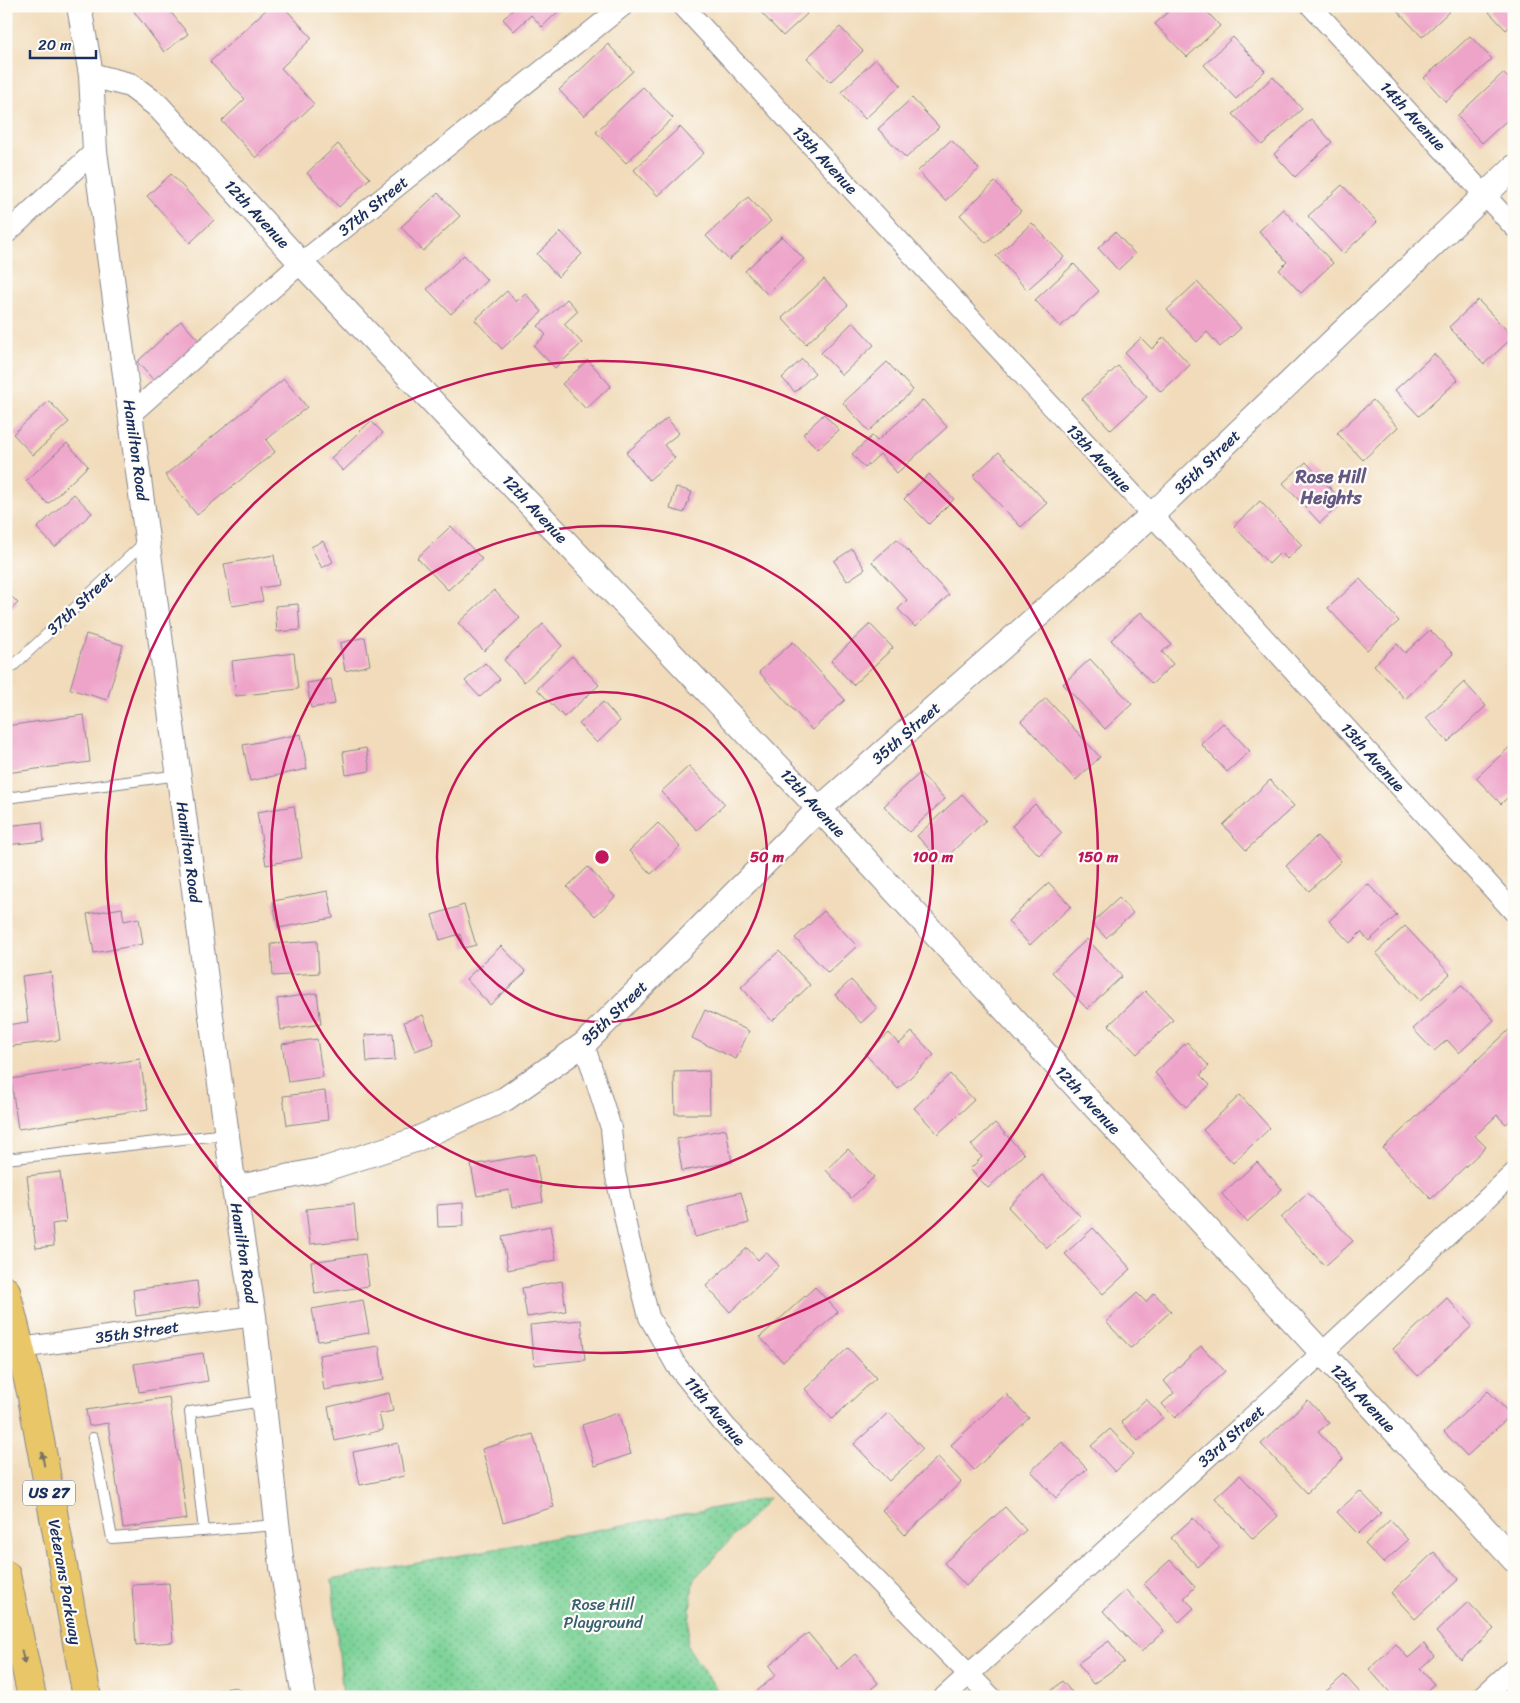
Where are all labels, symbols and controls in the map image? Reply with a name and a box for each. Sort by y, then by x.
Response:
scale bar [30,28,96,60]
text: 20 m [38,32,72,58]
street label: 14th Avenue [1373,74,1454,158]
street label: 13th Avenue [785,119,865,202]
street label: 37th Street [331,168,415,244]
street label: 12th Avenue [217,172,297,256]
street label: Hamilton Road [115,397,158,504]
street label: 13th Avenue [1059,417,1139,500]
street label: 35th Street [1167,422,1248,502]
district label: Rose Hill Heights [1295,461,1367,514]
street label: 12th Avenue [495,467,575,551]
street label: 37th Street [39,564,121,642]
street label: 35th Street [865,694,947,772]
street label: 13th Avenue [1333,715,1413,799]
street label: 12th Avenue [773,761,853,845]
street label: Hamilton Road [168,799,211,906]
text: 50 m [750,844,785,870]
text: 100 m [913,844,954,870]
text: 150 m [1078,844,1119,870]
centre of rings [593,848,611,866]
street label: 35th Street [574,973,655,1053]
street label: 12th Avenue [1048,1058,1128,1142]
street label: Hamilton Road [222,1200,267,1307]
street label: 35th Street [93,1312,181,1352]
street label: 12th Avenue [1323,1356,1403,1440]
street label: 11th Avenue [677,1369,753,1453]
street label: 33rd Street [1190,1397,1272,1475]
one-way arrow [39,1452,47,1467]
road number: US 27 [23,1480,75,1506]
street label: Veterans Parkway [40,1517,90,1648]
park label: Rose Hill Playground [563,1590,644,1637]
one-way arrow [20,1649,28,1665]

